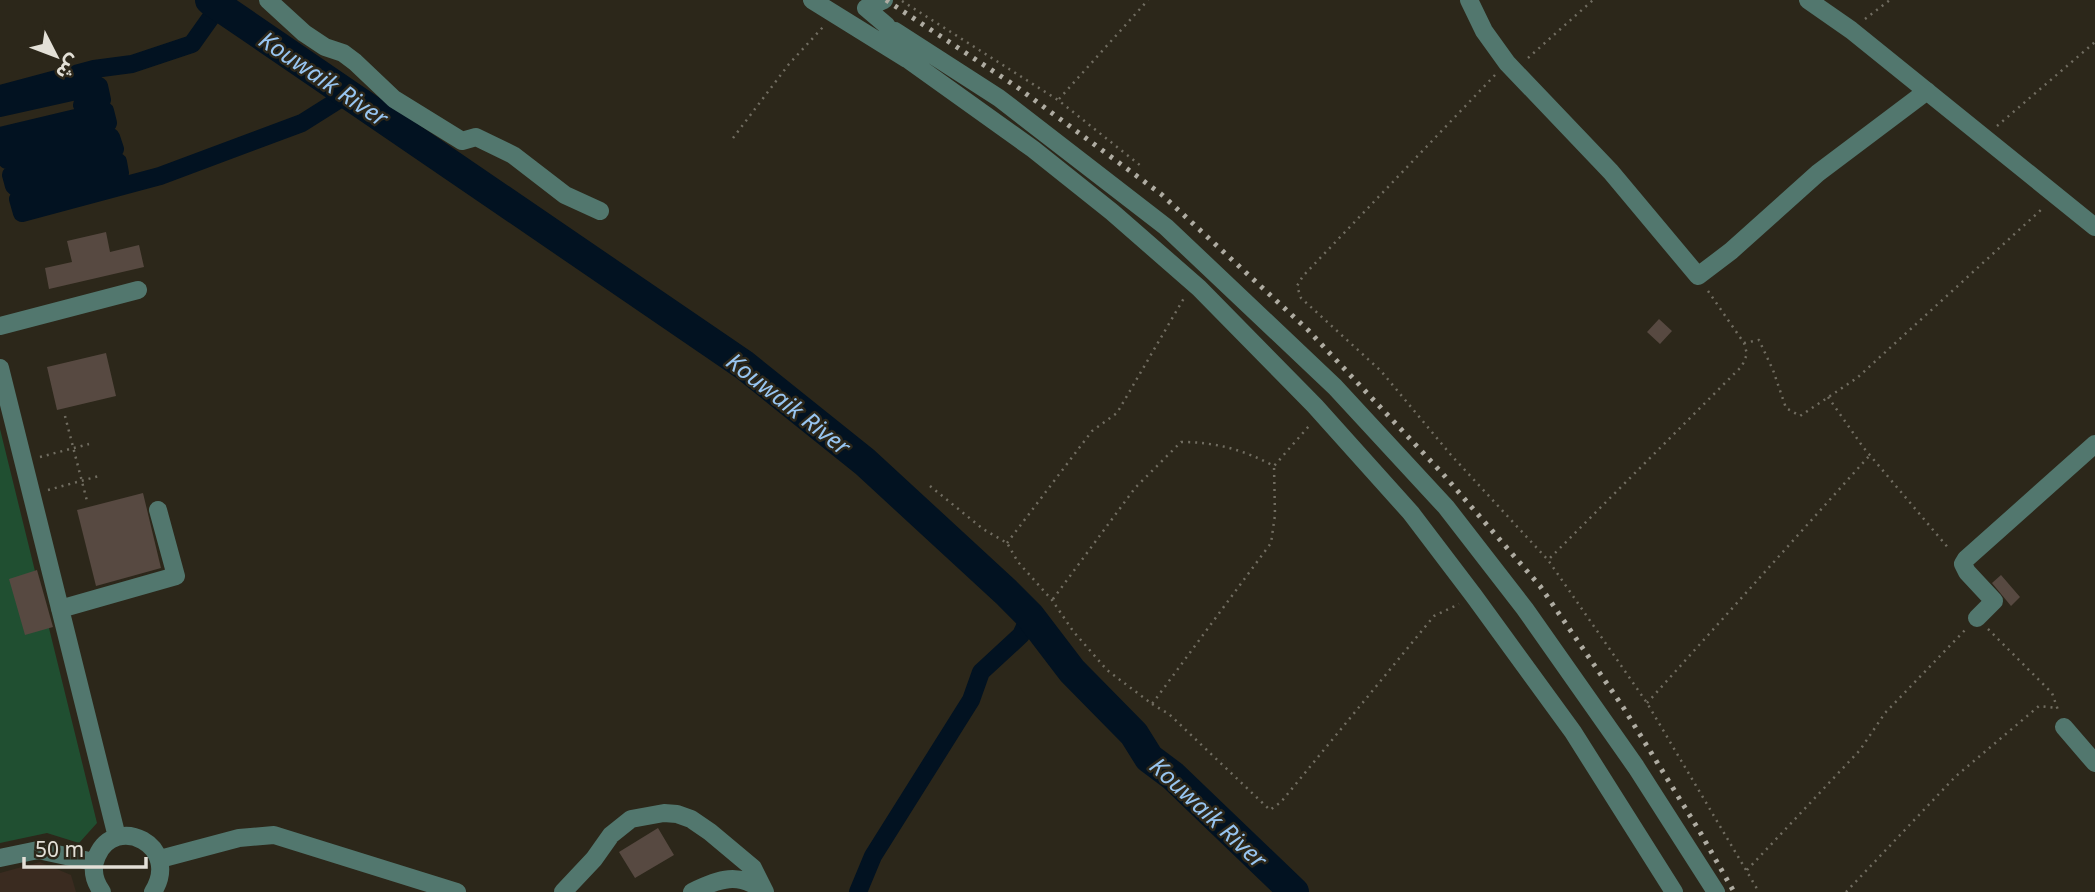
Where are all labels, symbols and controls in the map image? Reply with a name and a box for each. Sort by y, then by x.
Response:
north arrow [21,21,91,91]
water label: Kouwaik River [253,23,396,134]
text: ش [50,49,87,86]
water label: Kouwaik River [720,344,859,463]
water label: Kouwaik River [1143,749,1276,876]
scale bar [24,826,147,870]
text: 50 m [35,835,84,863]

